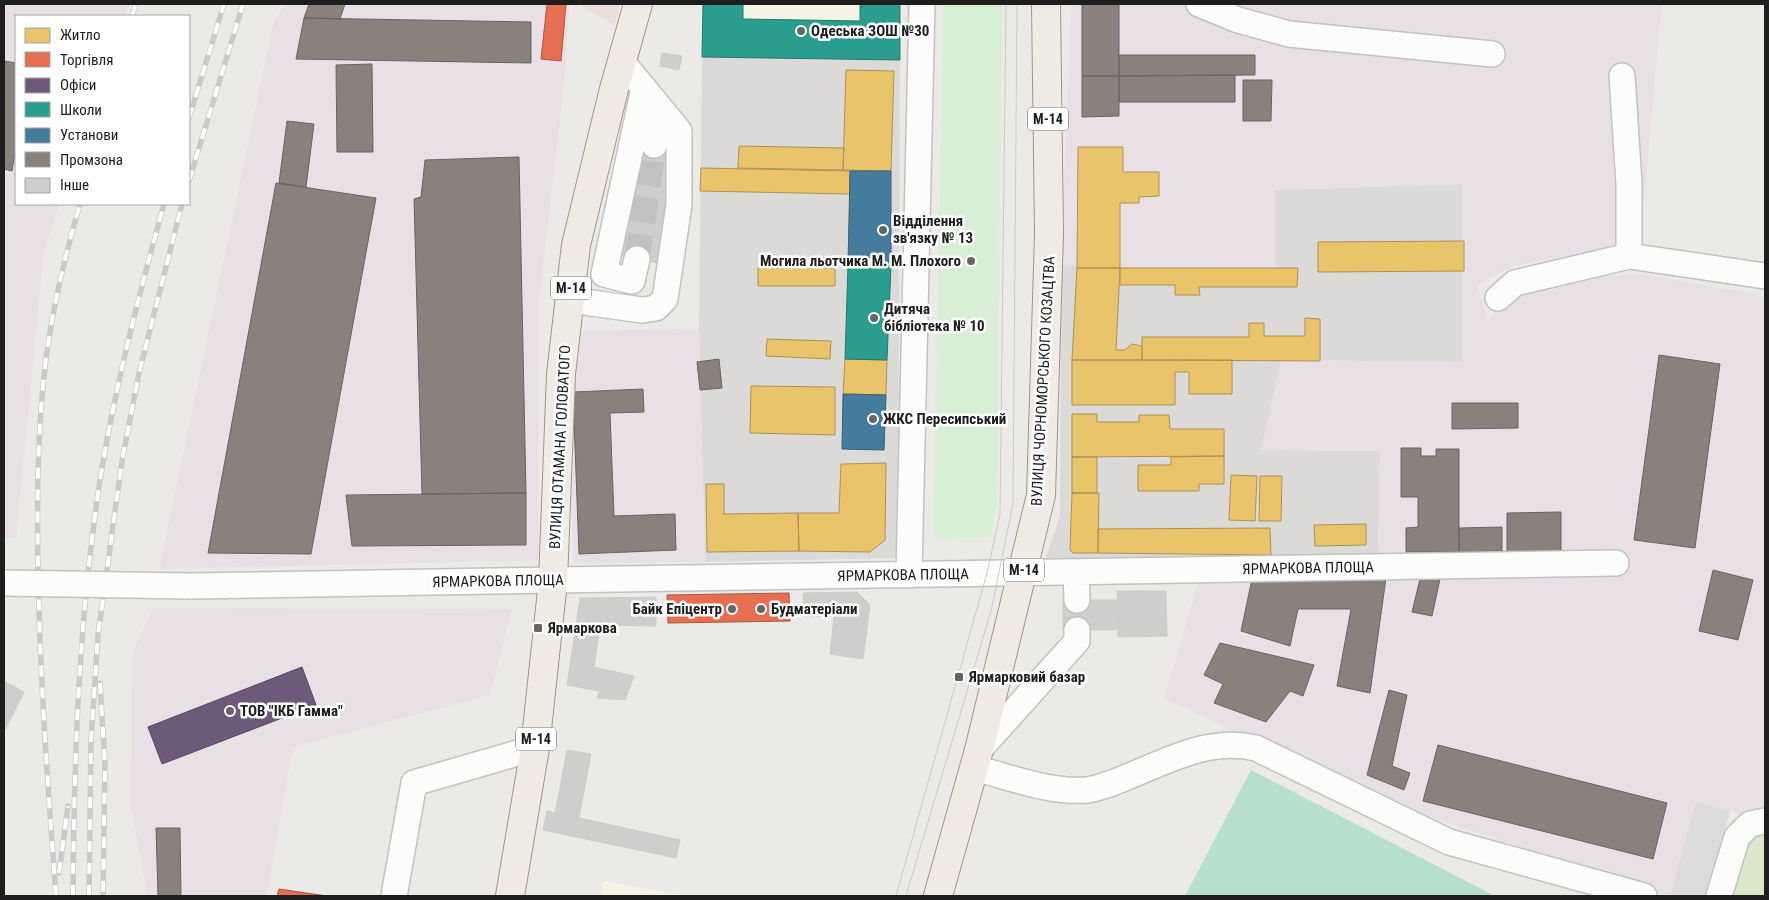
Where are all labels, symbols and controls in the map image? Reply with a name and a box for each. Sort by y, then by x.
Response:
legend [15,15,190,205]
place label: Одеська ЗОШ №30 [811,22,929,40]
marker: Одеська ЗОШ №30 [795,25,807,37]
text: Житло [60,26,100,44]
text: Торгівля [60,51,113,69]
text: Офіси [60,76,96,94]
text: Школи [60,101,102,119]
road number: М-14 [1028,108,1068,130]
text: Установи [60,126,118,144]
text: Промзона [60,151,123,169]
text: Інше [60,176,89,194]
place label: Відділення зв'язку № 13 [893,212,973,247]
marker: Відділення зв'язку № 13 [877,224,889,236]
place label: Могила льотчика М. М. Плохого [760,252,961,270]
marker: Могила льотчика М. М. Плохого [965,255,977,267]
street label: ВУЛИЦЯ ЧОРНОМОРСЬКОГО КОЗАЦТВА [1027,255,1059,506]
road number: М-14 [551,276,591,300]
place label: Дитяча бібліотека № 10 [884,300,985,335]
marker: Дитяча бібліотека № 10 [868,312,880,324]
street label: ВУЛИЦЯ ОТАМАНА ГОЛОВАТОГО [546,344,574,550]
place label: ЖКС Пересипський [883,410,1006,428]
marker: ЖКС Пересипський [867,413,879,425]
road number: М-14 [1004,558,1044,582]
street label: ЯРМАРКОВА ПЛОЩА [1242,558,1374,578]
street label: ЯРМАРКОВА ПЛОЩА [837,565,969,585]
street label: ЯРМАРКОВА ПЛОЩА [432,571,564,591]
place label: Байк Епіцентр [633,600,722,618]
place label: Будматеріали [771,600,858,618]
marker: Байк Епіцентр [726,603,738,615]
marker: Будматеріали [755,603,767,615]
place label: Ярмаркова [547,619,617,637]
marker: Ярмаркова [532,622,544,634]
place label: Ярмарковий базар [968,668,1085,686]
marker: Ярмарковий базар [953,671,965,683]
place label: ТОВ "ІКБ Гамма" [240,702,343,720]
marker: ТОВ "ІКБ Гамма" [224,705,236,717]
road number: М-14 [516,728,556,751]

